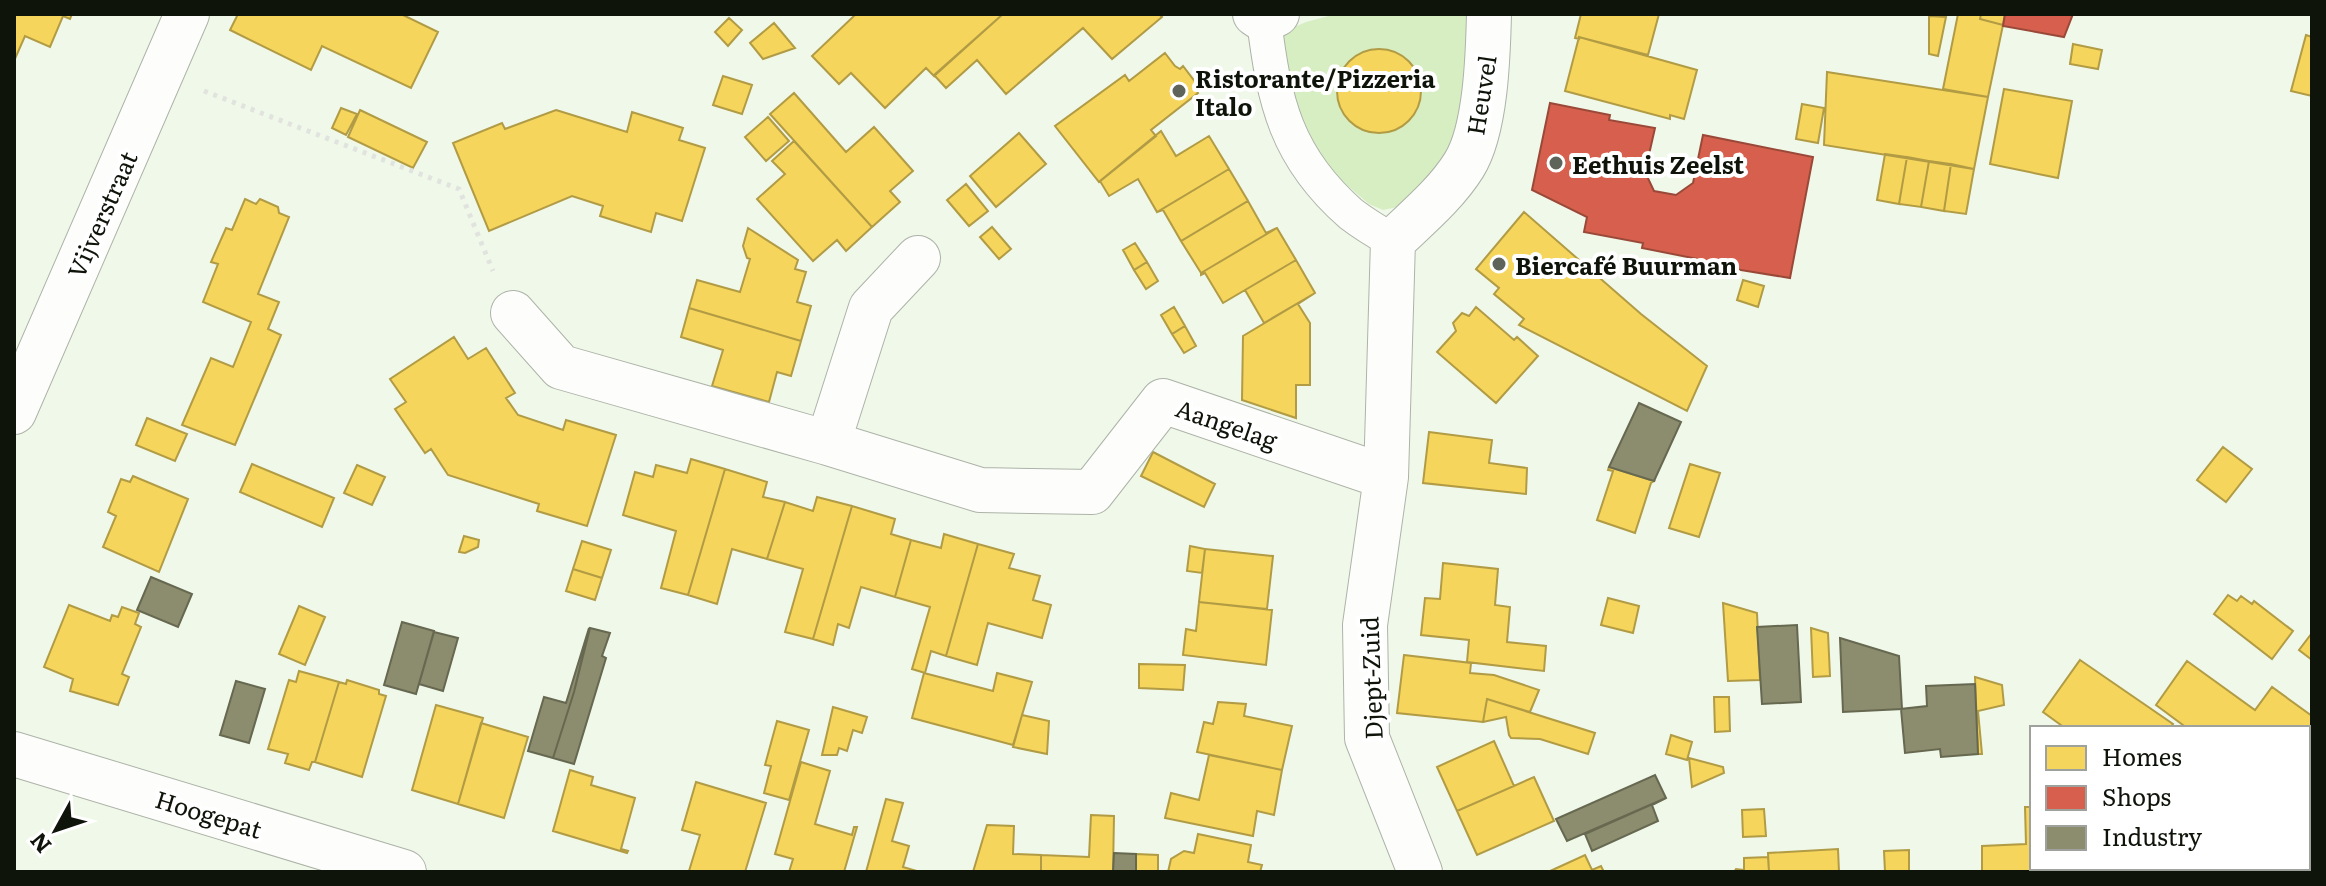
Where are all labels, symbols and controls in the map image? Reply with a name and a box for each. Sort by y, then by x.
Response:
street label: Heuvel [1456,53,1504,137]
place label: Ristorante/Pizzeria Italo [1195,60,1436,123]
marker: Ristorante/Pizzeria Italo [1170,82,1188,100]
street label: Vijverstraat [57,145,145,283]
place label: Eethuis Zeelst [1572,146,1745,181]
marker: Eethuis Zeelst [1547,154,1565,172]
place label: Biercafé Buurman [1515,247,1738,282]
marker: Biercafé Buurman [1490,255,1508,273]
street label: Aangelag [1171,389,1283,457]
street label: Djept-Zuid [1350,616,1390,740]
legend [2030,726,2310,870]
text: Homes [2102,738,2182,773]
text: Shops [2102,778,2171,813]
street label: Hoogepat [151,780,267,846]
north arrow [16,790,96,870]
text: Industry [2102,818,2202,853]
text: N [21,826,58,861]

